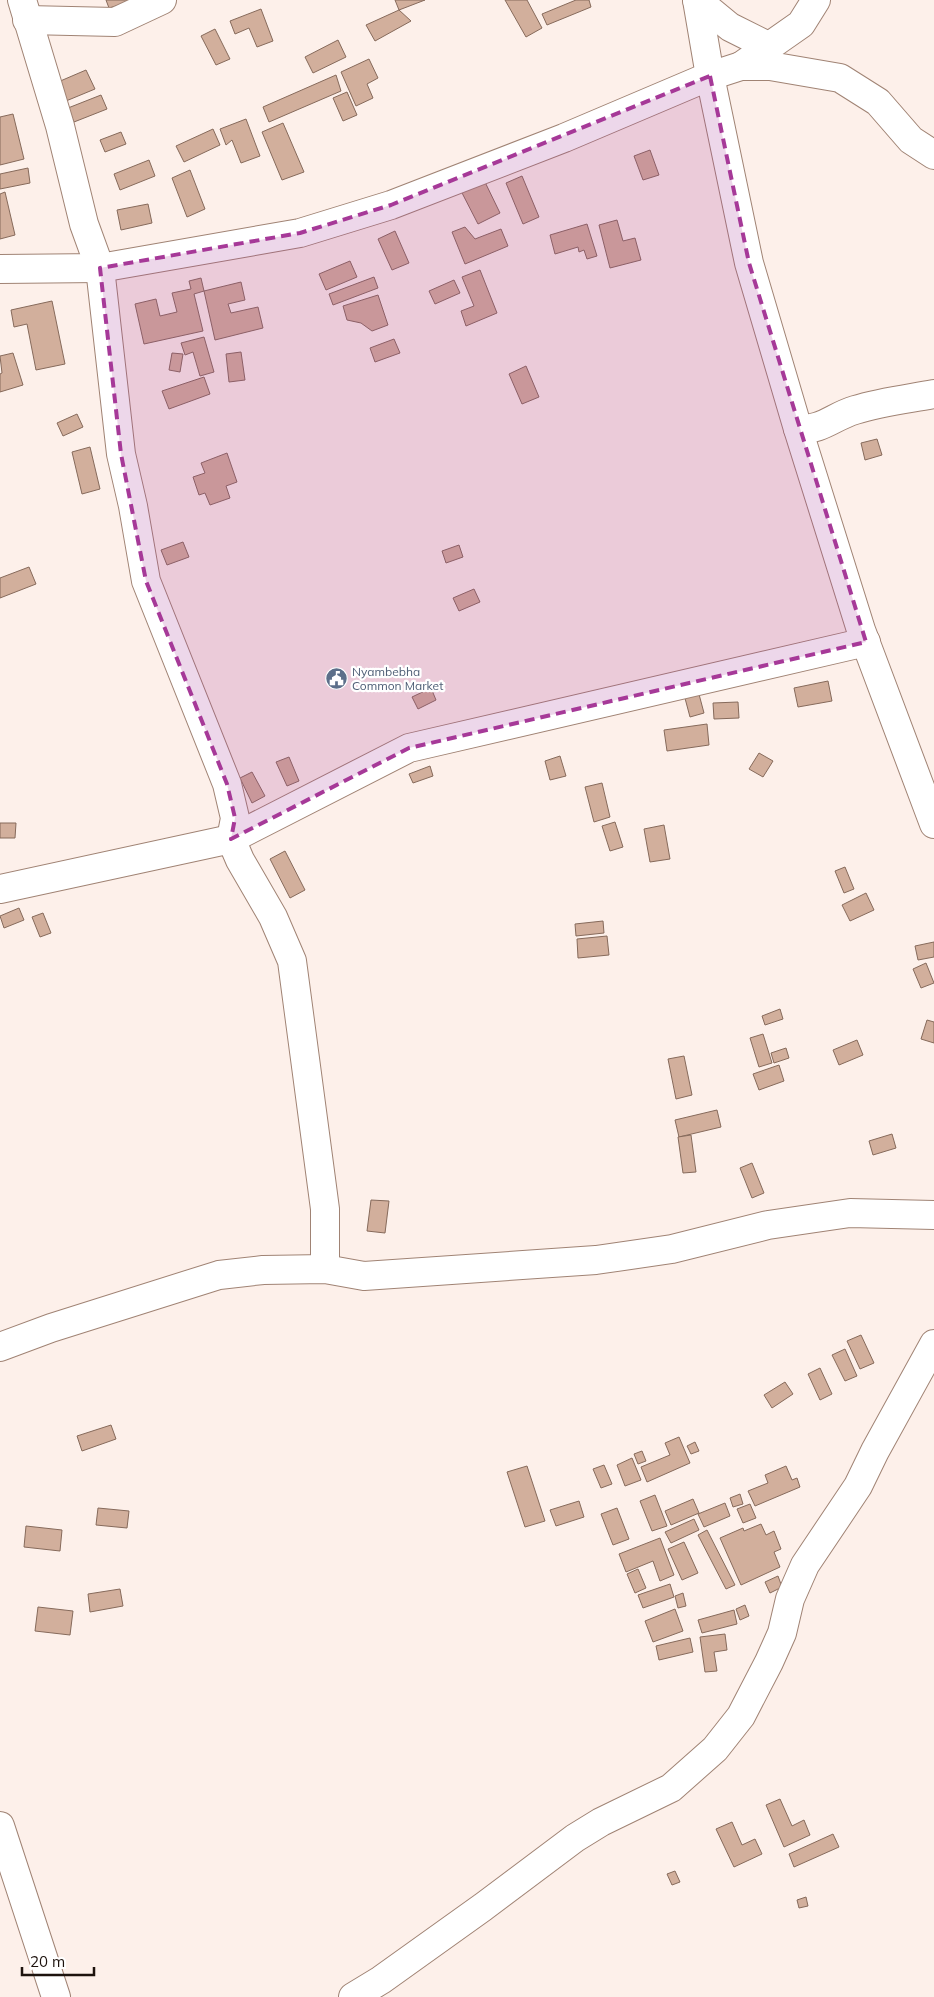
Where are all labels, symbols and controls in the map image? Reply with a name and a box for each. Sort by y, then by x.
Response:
place label: Nyambebha Common Market [352,664,443,693]
public building icon: Nyambebha Common Market [324,666,348,690]
scale bar [22,1944,95,1976]
text: 20 m [30,1952,65,1971]

